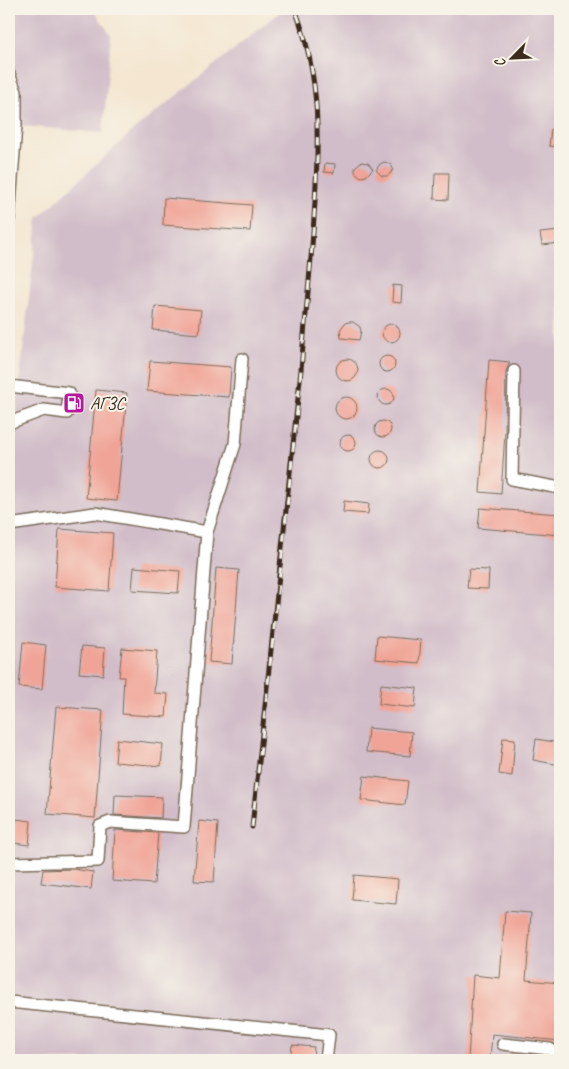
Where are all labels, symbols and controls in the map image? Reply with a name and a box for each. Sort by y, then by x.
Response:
north arrow [486,32,536,82]
text: С [491,55,510,70]
fuel station icon: АГЗС [62,391,86,415]
place label: АГЗС [90,392,127,414]

